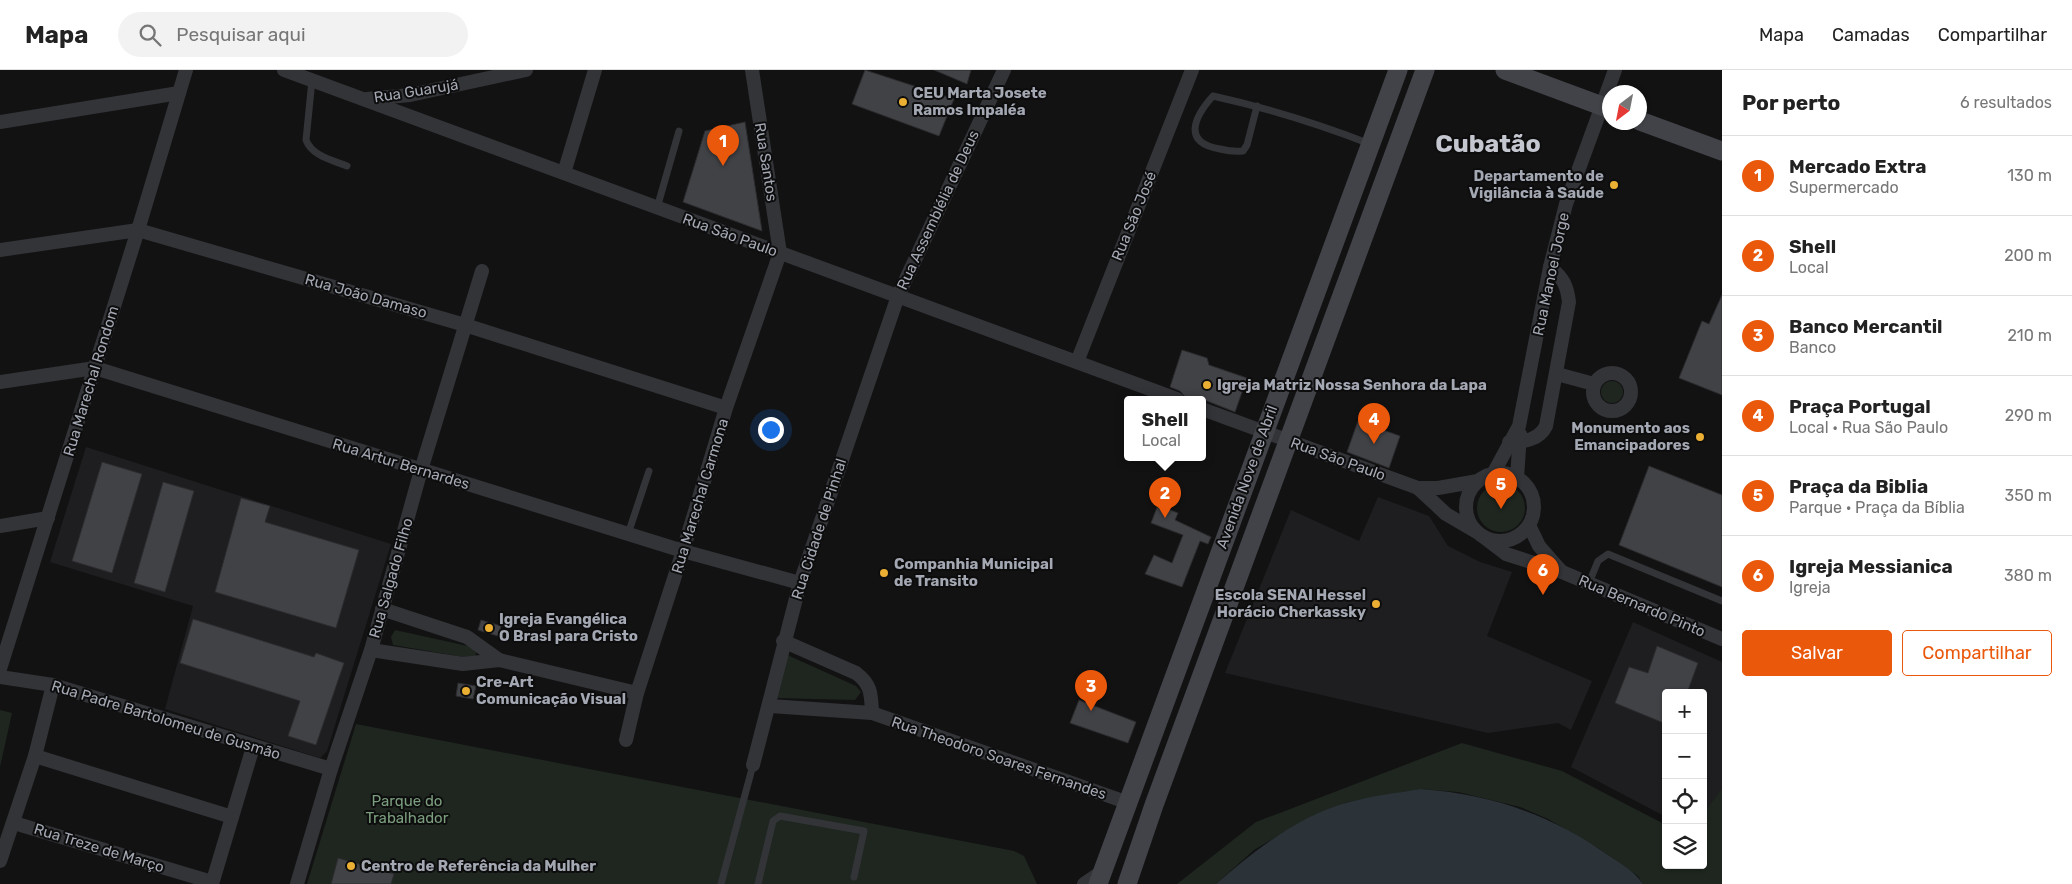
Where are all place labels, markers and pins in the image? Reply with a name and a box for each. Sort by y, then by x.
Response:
place label: CEU Marta Josete Ramos Impaléa [913,84,1047,119]
marker: CEU Marta Josete Ramos Impaléa [897,96,909,108]
pin: 1 [707,125,739,166]
place label: Departamento de Vigilância à Saúde [1469,167,1604,202]
marker: Departamento de Vigilância à Saúde [1608,179,1620,191]
place label: Igreja Matriz Nossa Senhora da Lapa [1217,376,1487,394]
marker: Igreja Matriz Nossa Senhora da Lapa [1201,379,1213,391]
pin: 4 [1358,403,1390,444]
place label: Monumento aos Emancipadores [1571,419,1690,454]
marker: Monumento aos Emancipadores [1694,431,1706,443]
pin: 5 [1485,468,1517,509]
pin: 2 [1149,477,1181,518]
pin: 6 [1527,554,1559,595]
place label: Companhia Municipal de Transito [894,555,1053,590]
marker: Companhia Municipal de Transito [878,567,890,579]
place label: Escola SENAI Hessel Horácio Cherkassky [1215,586,1366,621]
marker: Escola SENAI Hessel Horácio Cherkassky [1370,598,1382,610]
place label: Igreja Evangélica O Brasl para Cristo [499,610,638,645]
marker: Igreja Evangélica O Brasl para Cristo [483,622,495,634]
pin: 3 [1075,670,1107,711]
place label: Cre-Art Comunicação Visual [476,673,626,708]
marker: Cre-Art Comunicação Visual [460,685,472,697]
place label: Centro de Referência da Mulher [361,857,596,875]
marker: Centro de Referência da Mulher [345,860,357,872]

